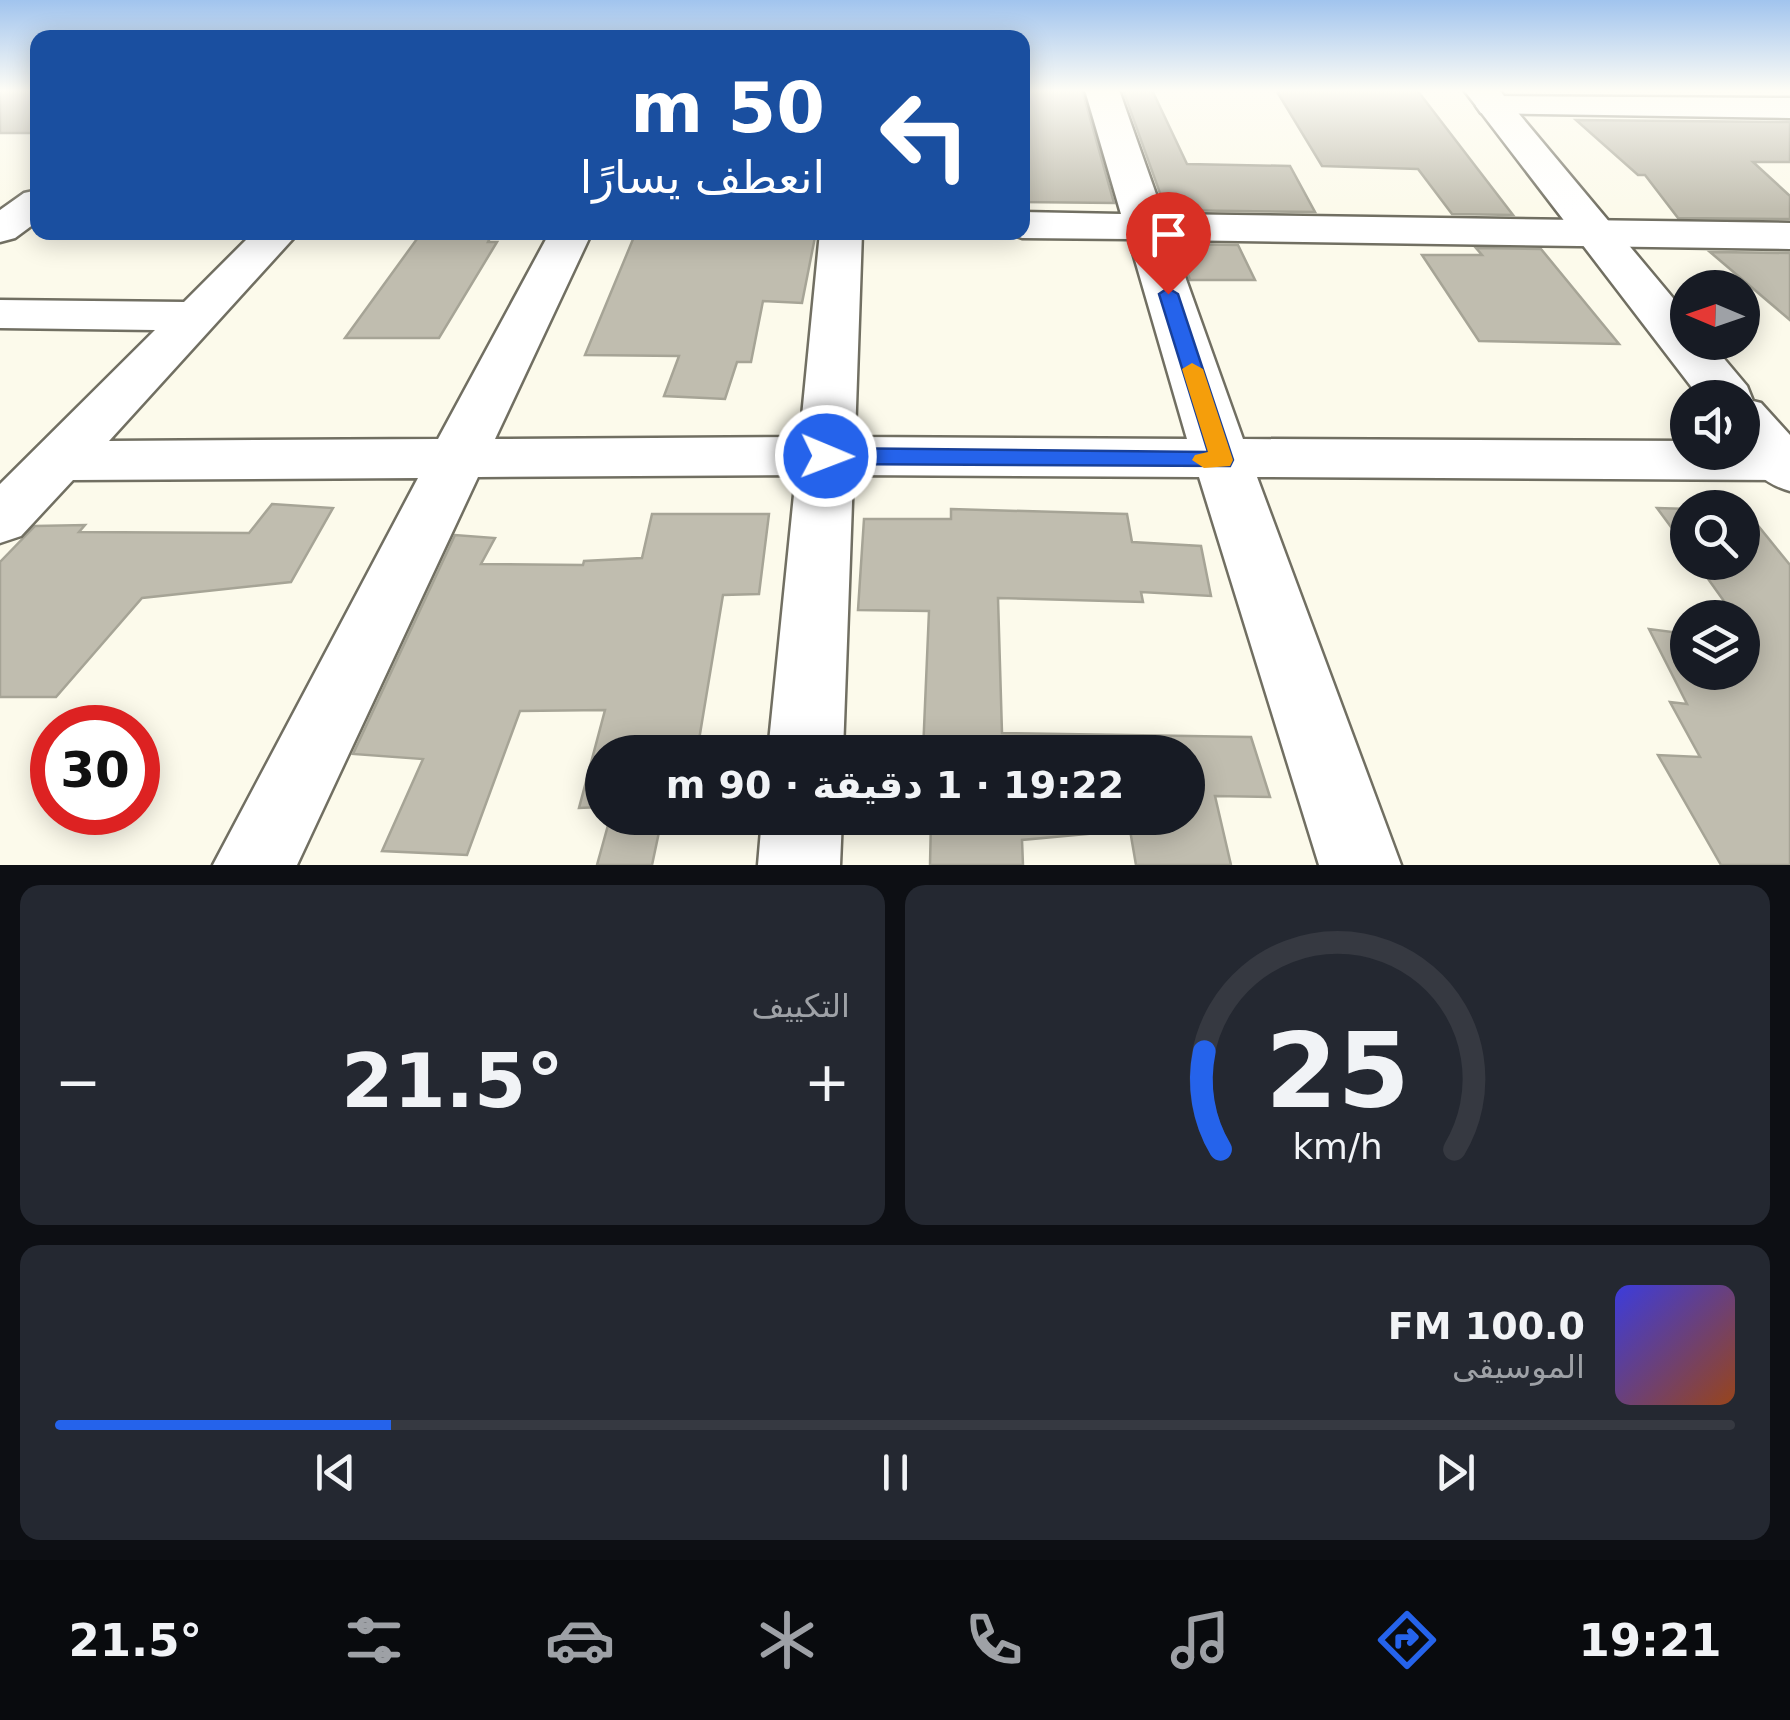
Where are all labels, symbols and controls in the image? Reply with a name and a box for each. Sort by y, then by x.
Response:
text: 50 m [630,67,825,149]
icon: left [860,70,990,200]
text: انعطف يسارًا [580,151,825,204]
pin [1126,192,1211,295]
icon: arrive [1141,207,1196,262]
north arrow [1670,270,1760,360]
map controls [1670,270,1760,690]
button: sound [1670,380,1760,470]
position arrow [774,404,878,508]
button: search [1670,490,1760,580]
button: layers [1670,600,1760,690]
speed limit sign: 30 [30,705,160,835]
text: 19:22 · 1 دقيقة · 90 m [666,763,1124,807]
text: التكييف [752,987,850,1025]
text: 25 [1265,1010,1410,1132]
text: 21.5° [341,1037,564,1125]
text: − [55,1050,101,1114]
text: + [804,1050,850,1114]
text: km/h [1292,1126,1383,1167]
text: 100.0 FM [1388,1304,1585,1348]
text: الموسيقى [1452,1348,1585,1386]
icon: previous [308,1445,363,1500]
icon: pause [868,1445,923,1500]
icon: next [1428,1445,1483,1500]
icon: filters [339,1605,409,1675]
icon: car [545,1605,615,1675]
icon: climate [752,1605,822,1675]
icon: phone [959,1605,1029,1675]
icon: music [1165,1605,1235,1675]
icon: directions [1372,1605,1442,1675]
text: 21.5° [68,1614,202,1667]
text: 19:21 [1578,1614,1722,1667]

